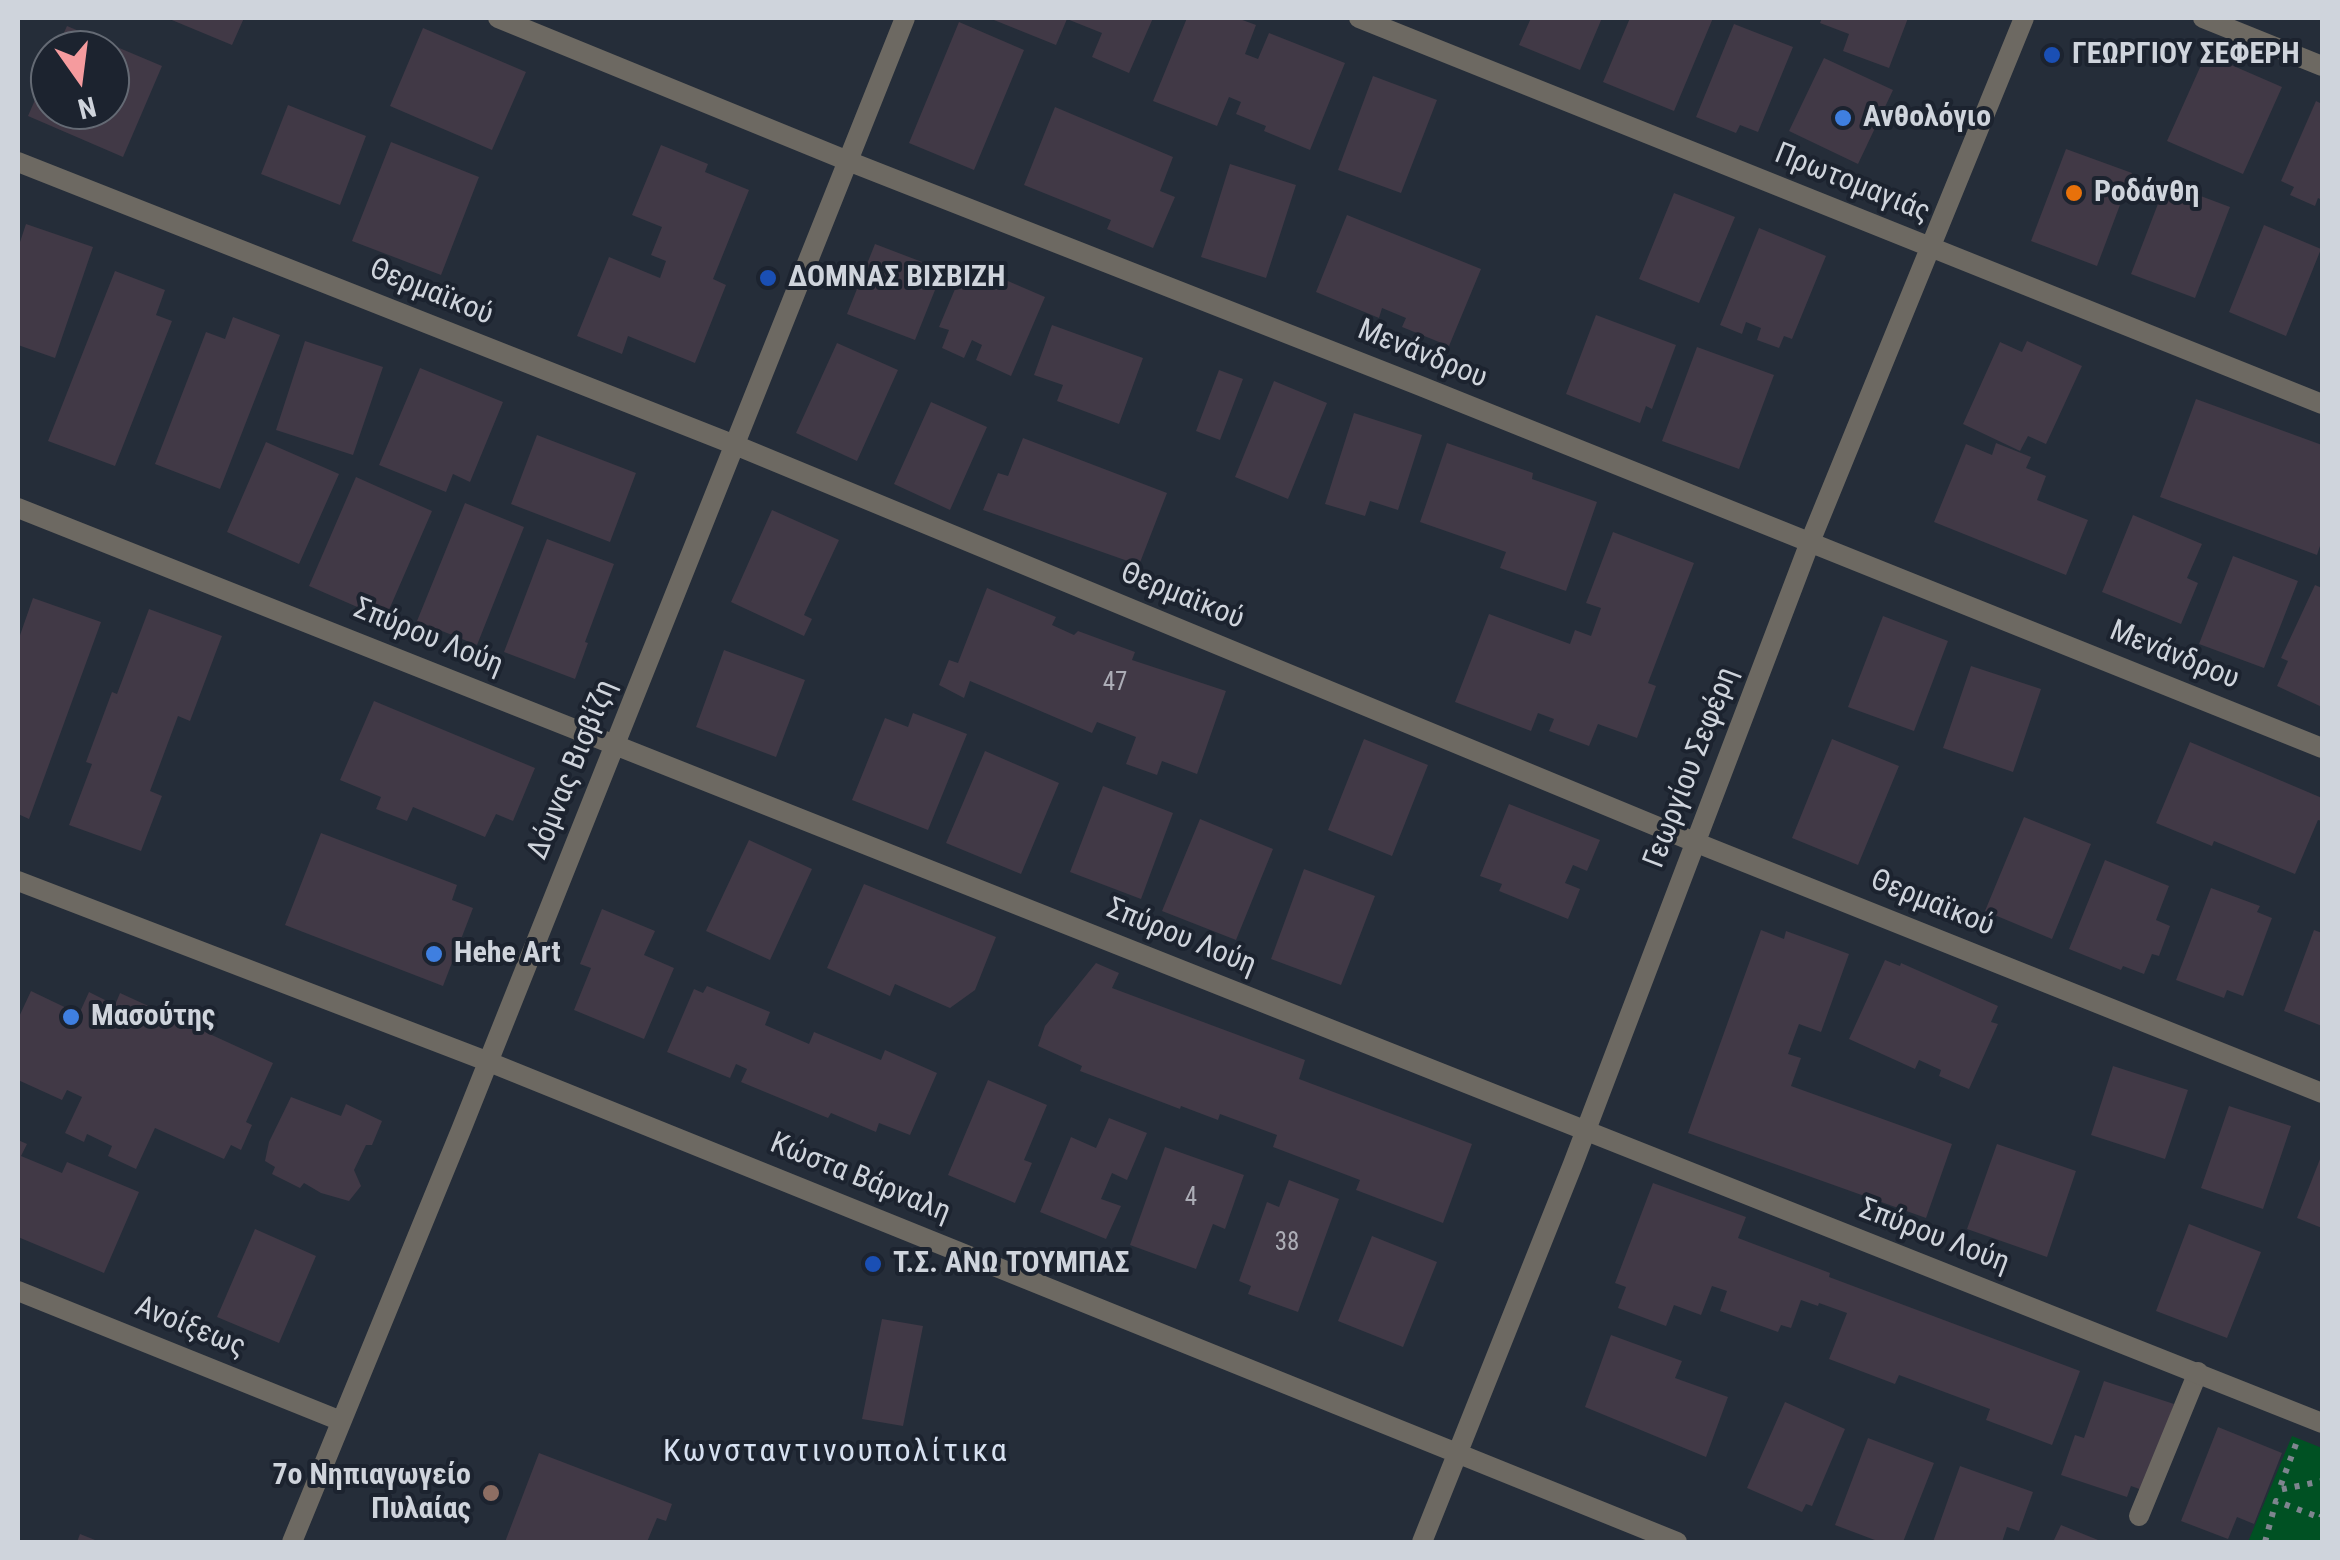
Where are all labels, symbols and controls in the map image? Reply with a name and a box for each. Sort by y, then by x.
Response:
north arrow [30,30,130,130]
place label: ΓΕΩΡΓΙΟΥ ΣΕΦΕΡΗ [2072,37,2300,73]
marker: ΓΕΩΡΓΙΟΥ ΣΕΦΕΡΗ [2041,44,2063,66]
text: N [75,90,99,126]
place label: Ανθολόγιο [1863,100,1991,136]
marker: Ανθολόγιο [1832,107,1854,129]
street label: Πρωτομαγιάς [1769,137,1935,231]
place label: Ροδάνθη [2094,175,2199,211]
marker: Ροδάνθη [2063,182,2085,204]
street label: Θερμαϊκού [364,252,498,334]
place label: ΔΟΜΝΑΣ ΒΙΣΒΙΖΗ [788,260,1005,296]
marker: ΔΟΜΝΑΣ ΒΙΣΒΙΖΗ [757,267,779,289]
street label: Μενάνδρου [1352,313,1492,397]
street label: Θερμαϊκού [1115,556,1249,638]
street label: Σπύρου Λούη [348,592,508,684]
street label: Μενάνδρου [2104,614,2244,698]
street label: Γεωργίου Σεφέρη [1637,663,1747,873]
house number: 47 [1103,669,1127,699]
street label: Δόμνας Βισβίζη [521,675,625,865]
street label: Θερμαϊκού [1865,863,1999,945]
street label: Σπύρου Λούη [1101,892,1261,984]
place label: Hehe Art [454,936,561,972]
marker: Hehe Art [423,943,445,965]
place label: Μασούτης [91,999,215,1035]
marker: Μασούτης [60,1006,82,1028]
street label: Κώστα Βάρναλη [765,1126,955,1232]
house number: 4 [1185,1184,1197,1214]
street label: Σπύρου Λούη [1854,1192,2014,1282]
house number: 38 [1275,1229,1299,1259]
place label: Τ.Σ. ΑΝΩ ΤΟΥΜΠΑΣ [893,1246,1129,1282]
marker: Τ.Σ. ΑΝΩ ΤΟΥΜΠΑΣ [862,1253,884,1275]
street label: Ανοίξεως [130,1290,250,1366]
district label: Κωνσταντινουπολίτικα [663,1434,1009,1472]
place label: 7ο Νηπιαγωγείο Πυλαίας [272,1458,471,1528]
marker: 7ο Νηπιαγωγείο Πυλαίας [480,1482,502,1504]

